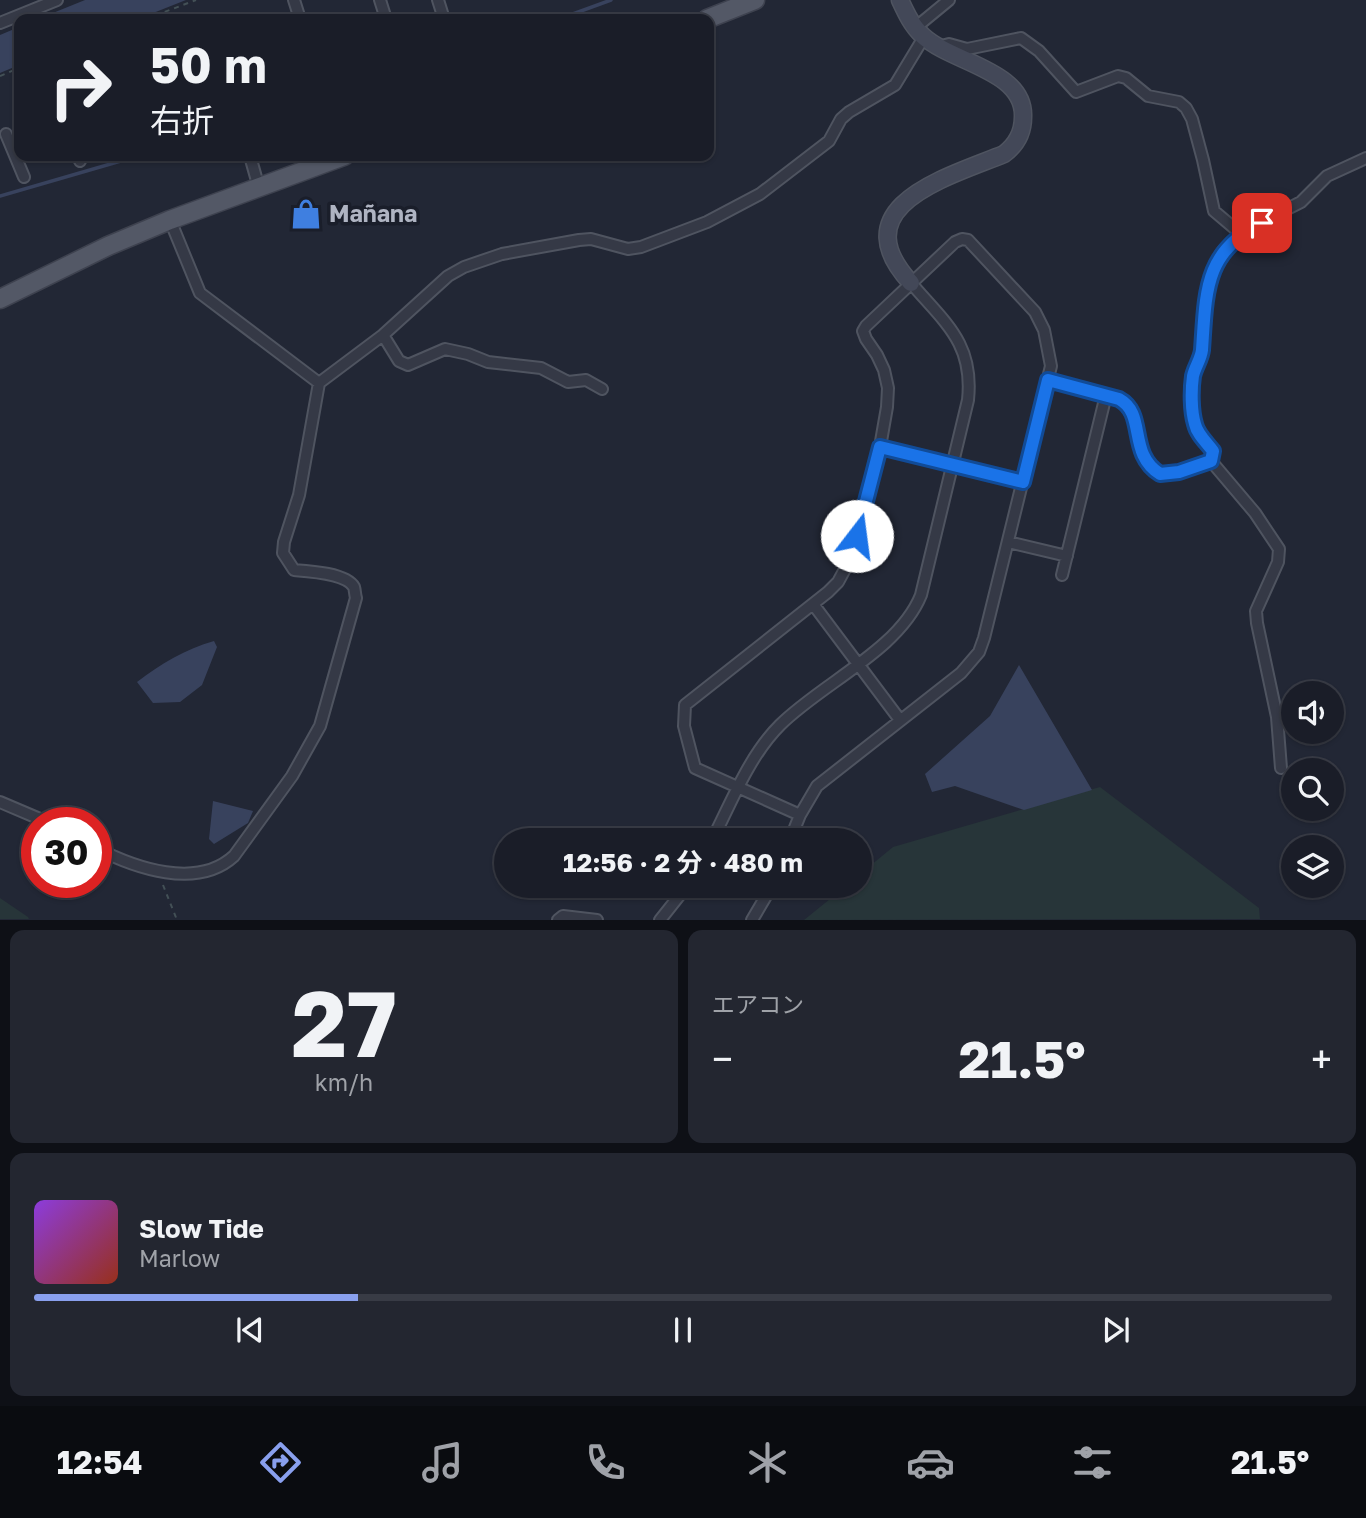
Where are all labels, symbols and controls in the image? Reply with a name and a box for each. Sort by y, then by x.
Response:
text: 50 m [150,35,267,94]
icon: right [35,42,126,133]
text: 右折 [150,101,214,139]
pin [1232,193,1292,253]
shop icon: Mañana [289,197,323,231]
place label: Mañana [329,199,417,227]
icon: arrive [1243,204,1281,242]
position arrow [820,499,894,573]
map controls [1281,681,1344,898]
button: sound [1281,681,1344,744]
button: search [1281,758,1344,821]
speed limit sign: 30 [21,807,112,898]
button: layers [1281,835,1344,898]
text: 12:56 · 2 分 · 480 m [563,847,803,878]
text: 27 [291,968,397,1077]
text: エアコン [712,990,804,1018]
text: 21.5° [958,1027,1086,1089]
text: − [712,1036,733,1081]
text: + [1311,1036,1332,1081]
text: km/h [315,1068,373,1096]
text: Slow Tide [139,1213,264,1244]
text: Marlow [139,1244,220,1272]
icon: previous [231,1311,269,1349]
icon: pause [664,1311,702,1349]
icon: next [1097,1311,1135,1349]
icon: directions [256,1438,305,1487]
icon: music [418,1438,467,1487]
icon: phone [581,1438,630,1487]
icon: climate [743,1438,792,1487]
icon: car [906,1438,955,1487]
icon: filters [1068,1438,1117,1487]
text: 12:54 [57,1443,143,1481]
text: 21.5° [1231,1443,1309,1481]

